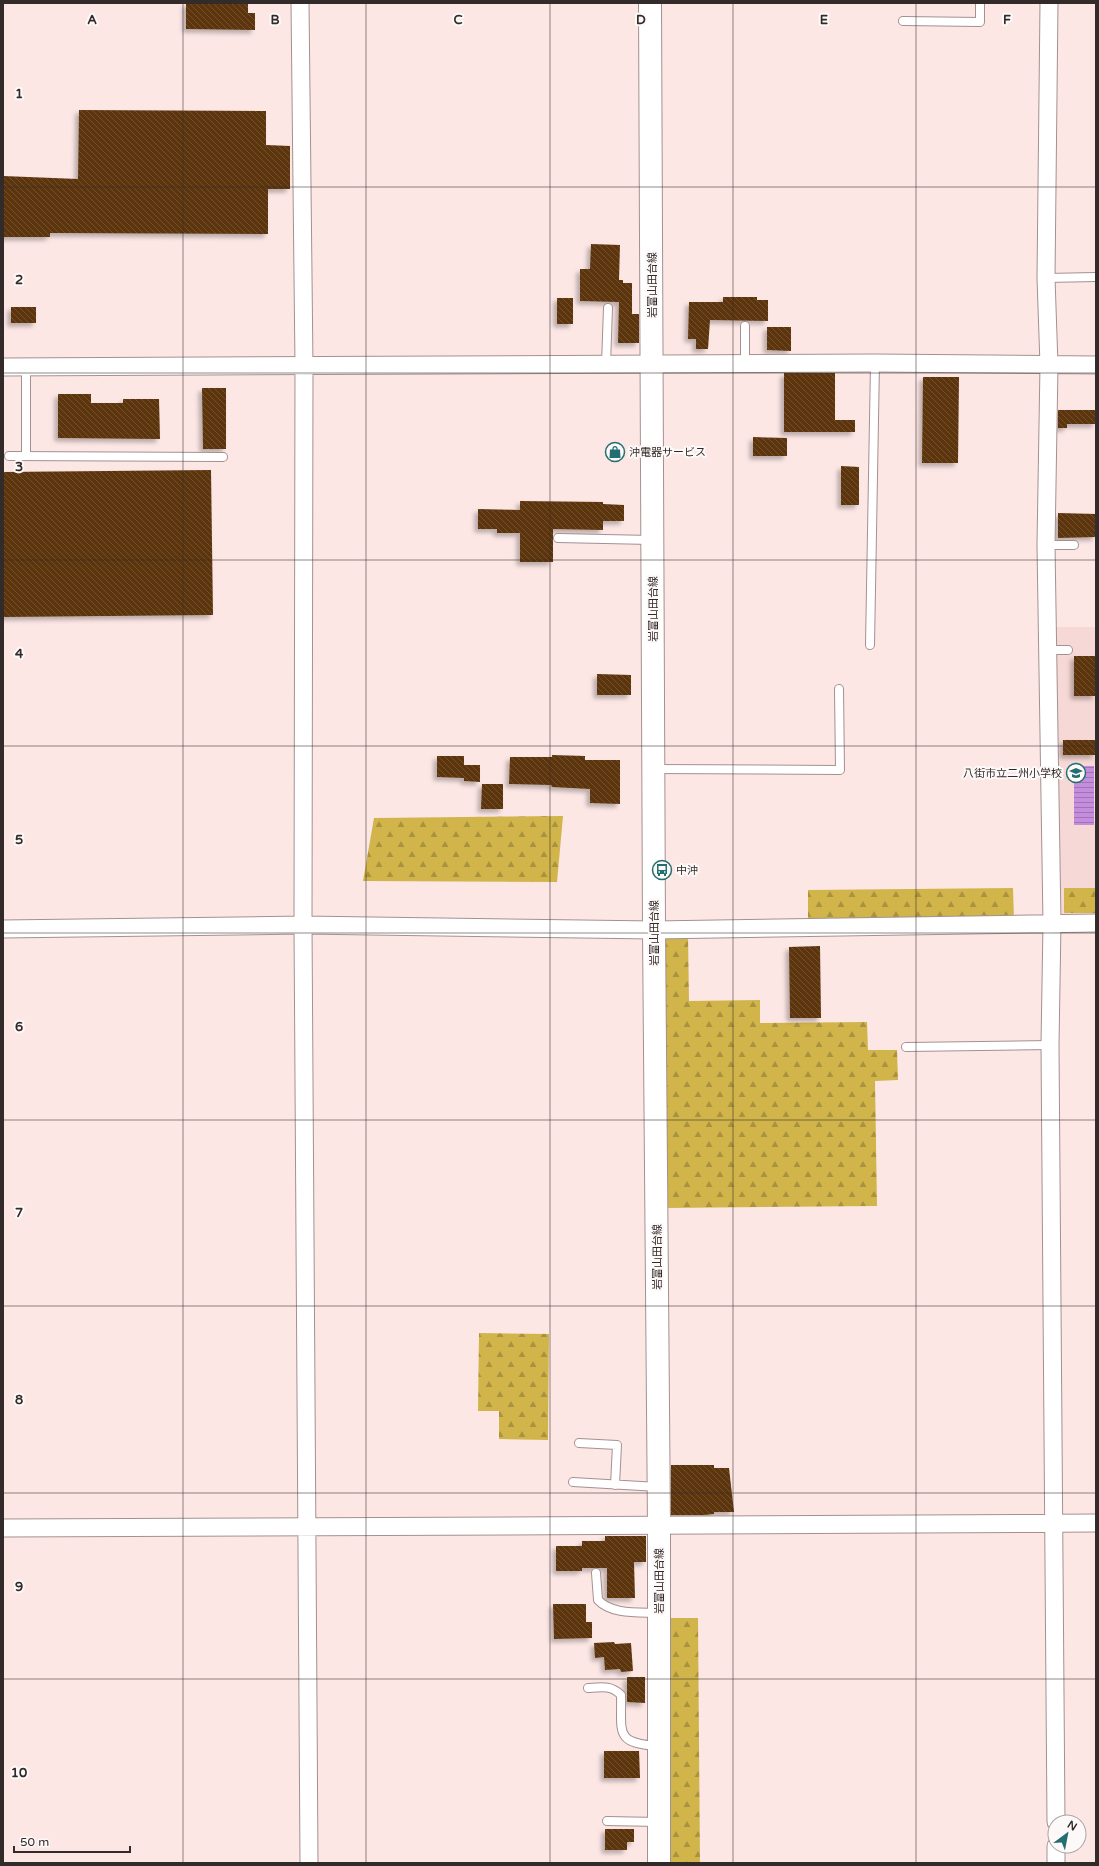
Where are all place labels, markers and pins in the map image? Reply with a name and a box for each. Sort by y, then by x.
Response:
shop icon: 沖電器サービス [604,441,626,463]
place label: 沖電器サービス [629,446,706,459]
school or university icon: 八街市立二州小学校 [1065,762,1087,784]
place label: 八街市立二州小学校 [963,767,1062,780]
bus stop icon: 中沖 [651,859,673,881]
place label: 中沖 [676,864,698,877]

